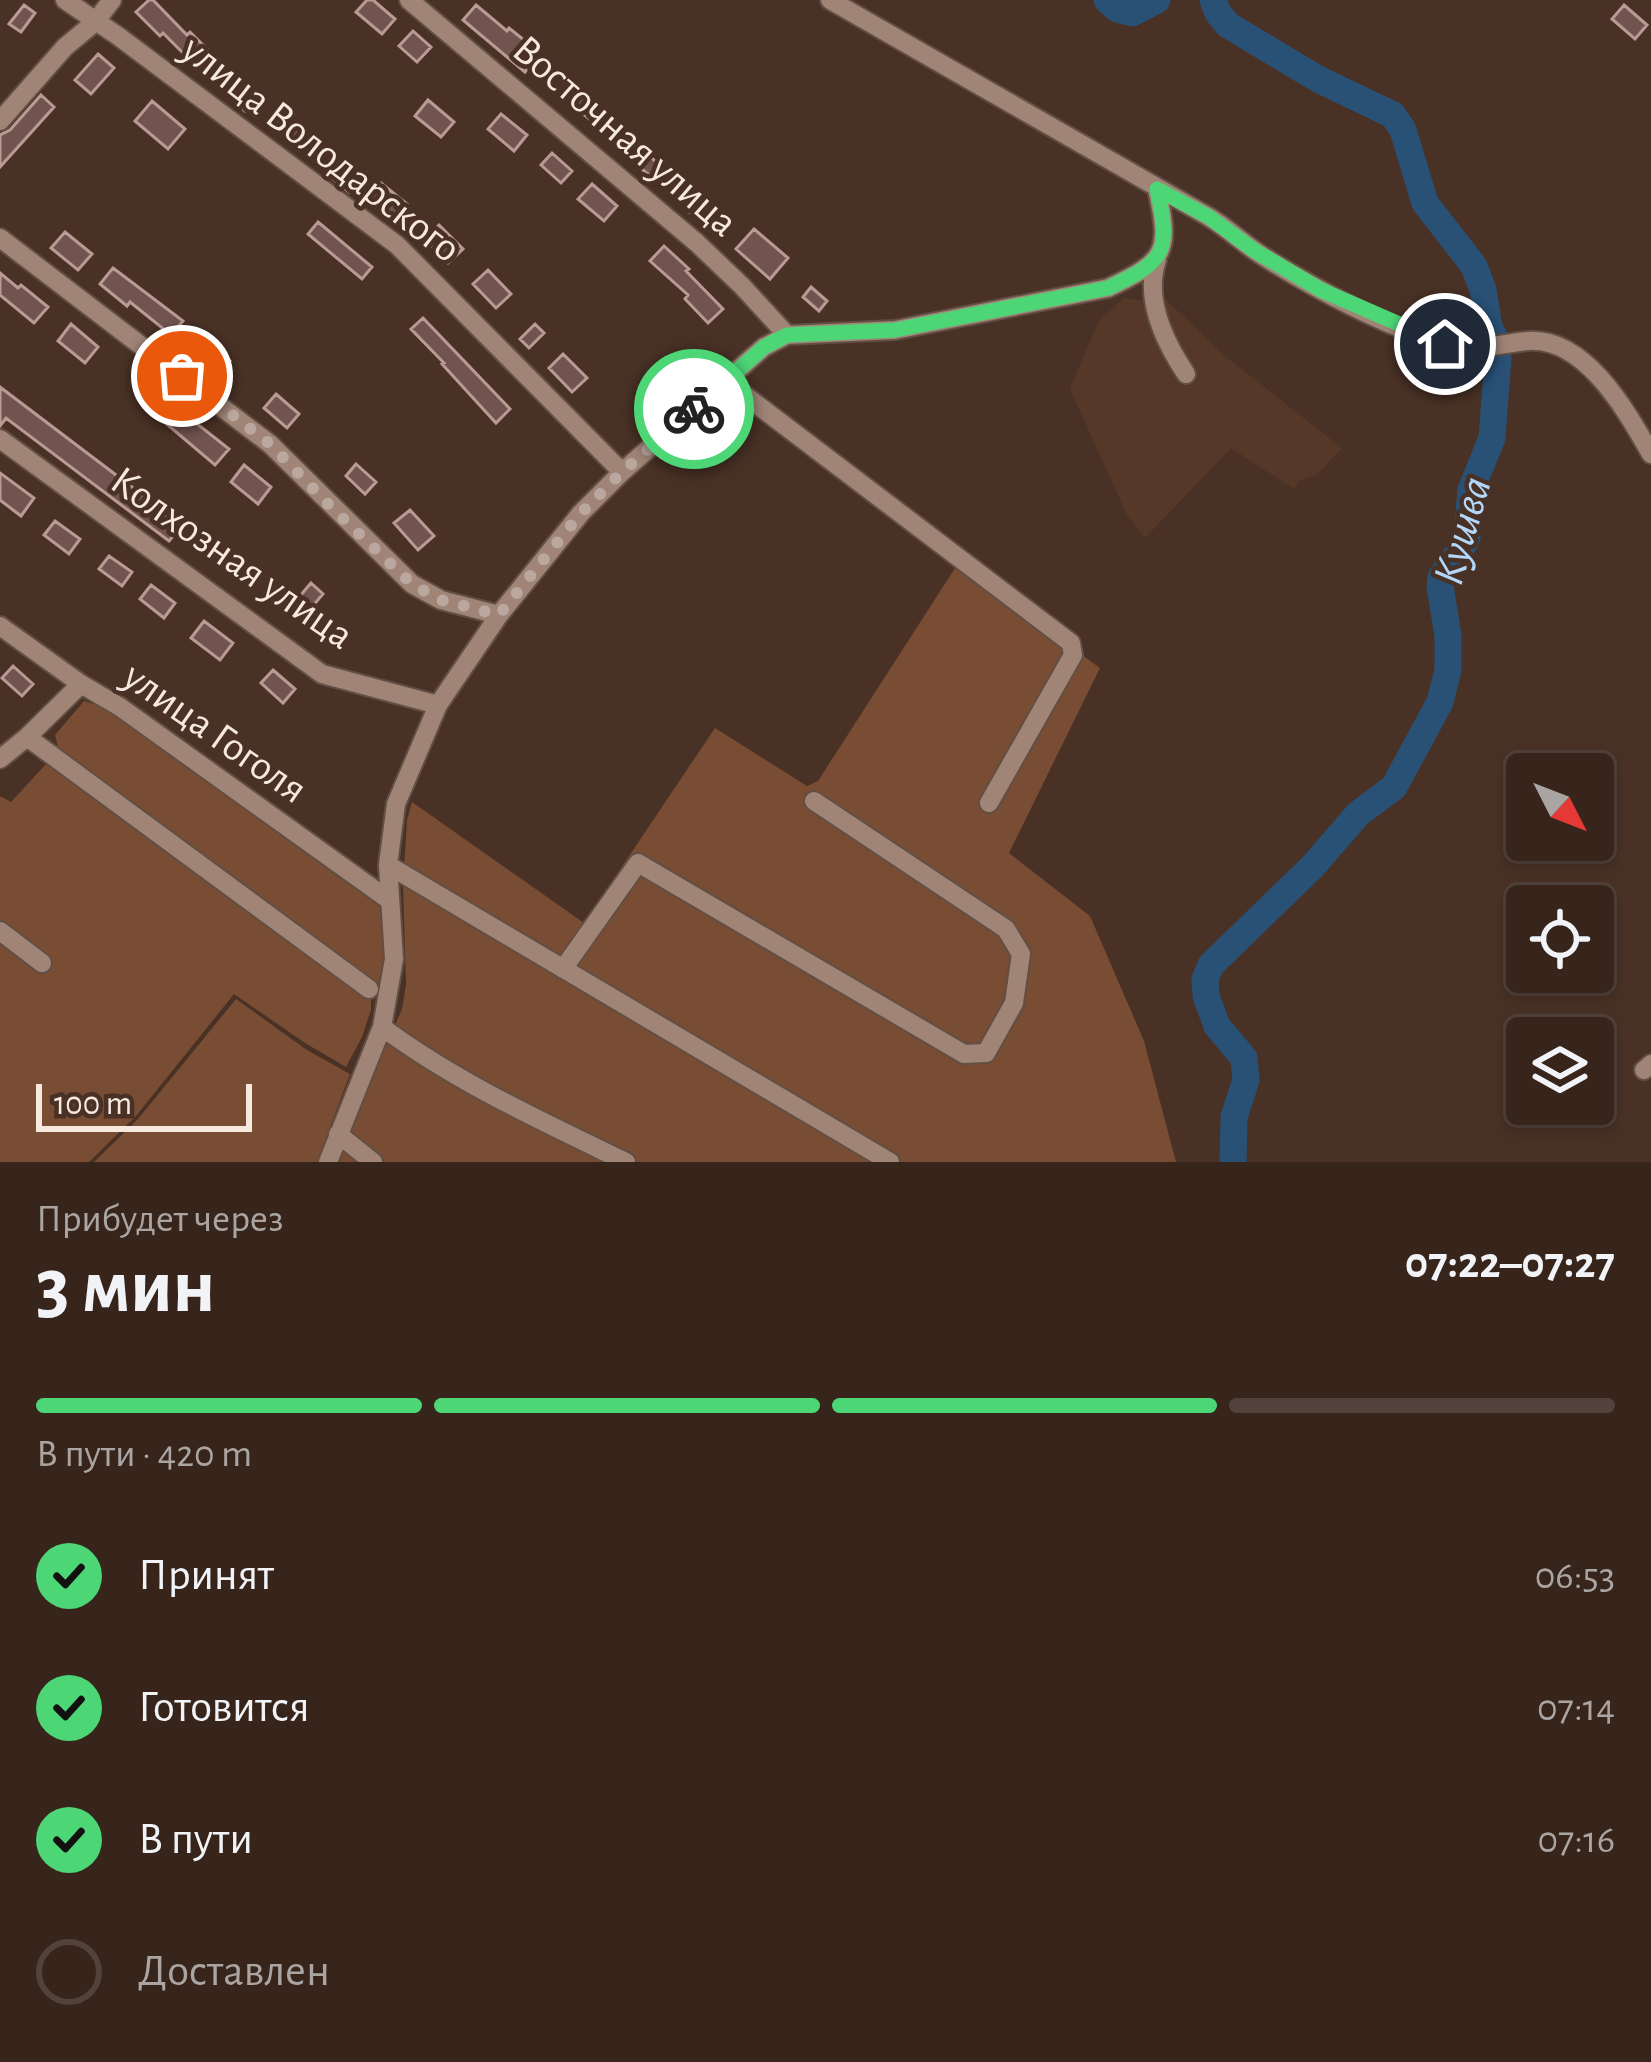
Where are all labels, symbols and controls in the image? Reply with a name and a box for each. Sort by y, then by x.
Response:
street label: улица Володарского [173,27,468,270]
street label: Восточная улица [505,28,745,244]
pin [1394,293,1496,395]
icon: home [1412,311,1478,377]
pin [131,325,233,427]
icon: bag [149,343,215,409]
courier [634,349,754,469]
icon: bike [661,376,727,442]
street label: Колхозная улица [103,459,361,657]
water label: Кушва [1426,472,1500,590]
street label: улица Гоголя [115,654,314,811]
north arrow [1506,753,1614,861]
map controls [1506,753,1614,1125]
button: locate [1506,885,1614,993]
button: layers [1506,1017,1614,1125]
scale bar [36,1078,252,1131]
text: 100 m [54,1088,132,1121]
text: Прибудет через [36,1200,283,1239]
text: 07:22–07:27 [1405,1241,1615,1286]
text: 3 мин [36,1249,215,1327]
text: В пути · 420 m [36,1435,252,1474]
icon: check [36,1543,102,1609]
text: Принят [138,1553,274,1598]
text: 06:53 [1535,1557,1615,1596]
icon: check [36,1675,102,1741]
text: Готовится [138,1685,310,1730]
text: 07:14 [1537,1689,1615,1728]
icon: check [36,1807,102,1873]
text: В пути [138,1817,253,1862]
text: 07:16 [1537,1821,1615,1860]
text: Доставлен [138,1949,330,1994]

